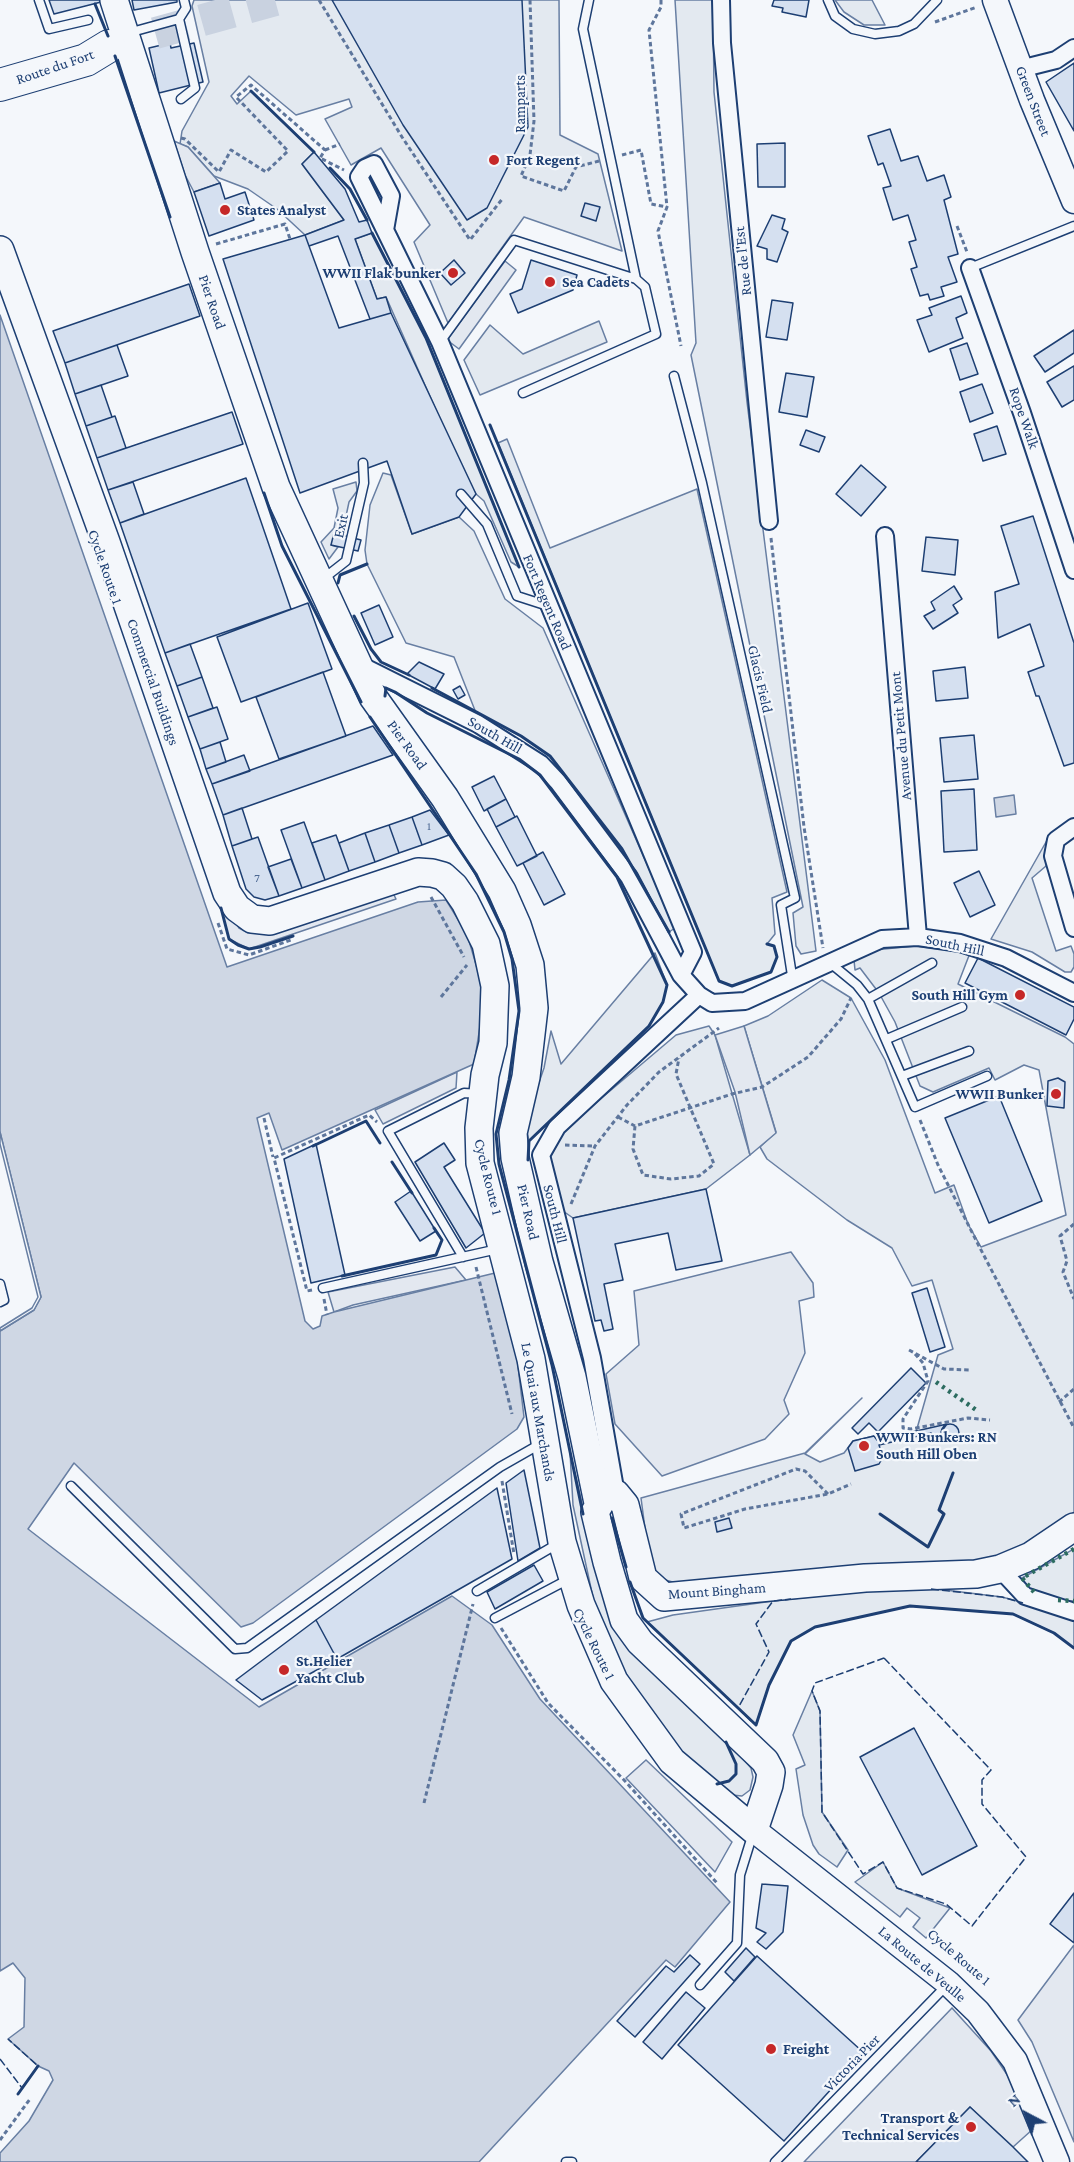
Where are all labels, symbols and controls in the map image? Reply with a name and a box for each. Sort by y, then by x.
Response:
street label: Route du Fort [14,45,96,89]
street label: Green Street [1011,63,1055,139]
street label: Ramparts [511,75,529,133]
place label: Fort Regent [506,151,580,169]
marker: Fort Regent [487,153,501,167]
place label: States Analyst [237,201,326,219]
marker: States Analyst [218,203,232,217]
street label: Rue de l'Est [730,226,756,296]
place label: WWII Flak bunker [323,264,441,282]
marker: WWII Flak bunker [446,266,460,280]
street label: Pier Road [194,272,230,332]
place label: Sea Cadets [562,273,630,291]
marker: Sea Cadets [543,275,557,289]
street label: Rope Walk [1005,385,1043,451]
street label: Exit [330,512,352,540]
street label: Cycle Route 1 [84,527,126,607]
street label: Fort Regent Road [519,551,575,653]
street label: Commercial Buildings [123,616,183,748]
street label: Glacis Field [743,643,777,715]
street label: Avenue du Petit Mont [886,671,916,801]
street label: South Hill [465,712,525,758]
street label: Pier Road [383,717,431,773]
house number: 1 [427,819,431,833]
house number: 7 [254,871,260,885]
street label: South Hill [924,930,986,960]
place label: South Hill Gym [912,986,1008,1004]
marker: South Hill Gym [1013,988,1027,1002]
place label: WWII Bunker [955,1085,1044,1103]
marker: WWII Bunker [1049,1087,1063,1101]
street label: Cycle Route 1 [470,1137,506,1217]
street label: Pier Road [513,1182,543,1242]
street label: South Hill [539,1183,571,1245]
street label: Le Quai aux Marchands [517,1341,559,1483]
place label: WWII Bunkers: RN South Hill Oben [876,1428,997,1463]
marker: WWII Bunkers: RN South Hill Oben [857,1439,871,1453]
street label: Mount Bingham [667,1579,767,1603]
street label: Cycle Route 1 [569,1605,619,1683]
place label: St.Helier Yacht Club [296,1652,365,1687]
marker: St.Helier Yacht Club [277,1663,291,1677]
street label: La Route de Veulle [874,1922,970,2006]
street label: Cycle Route 1 [924,1925,994,1989]
street label: Victoria Pier [820,2030,884,2096]
place label: Freight [783,2040,829,2058]
marker: Freight [764,2042,778,2056]
north arrow [996,2084,1056,2144]
text: N [1004,2090,1024,2110]
place label: Transport & Technical Services [842,2109,959,2144]
marker: Transport & Technical Services [964,2120,978,2134]

